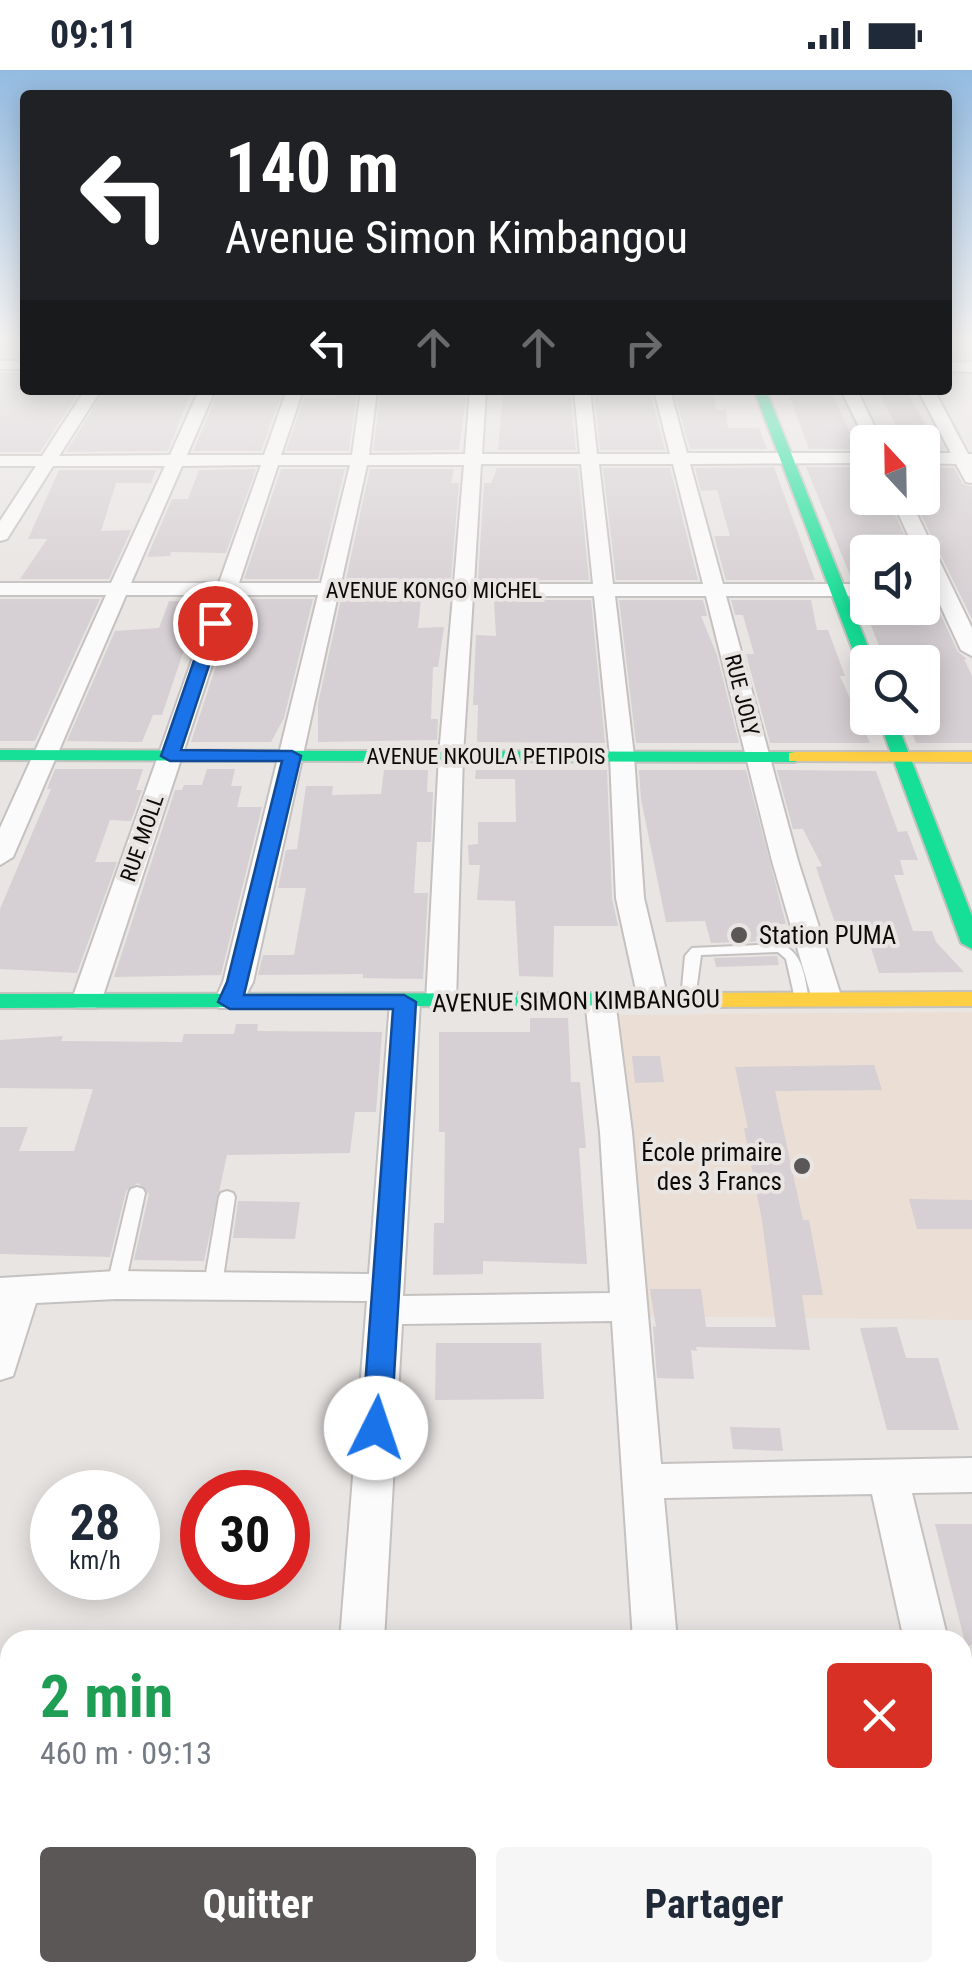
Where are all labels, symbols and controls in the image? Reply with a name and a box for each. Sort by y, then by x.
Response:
text: 09:11 [50,13,137,57]
text: 140 m [225,127,399,209]
icon: left [60,130,190,260]
text: Avenue Simon Kimbangou [225,211,688,264]
icon: left [301,320,356,375]
icon: ahead [406,320,461,375]
icon: ahead [511,320,566,375]
icon: right [616,320,671,375]
north arrow [850,425,940,515]
map controls [850,425,940,735]
button: sound [850,535,940,625]
street label: AVENUE KONGO MICHEL [326,578,542,603]
pin [173,581,258,666]
icon: arrive [188,596,243,651]
button: search [850,645,940,735]
street label: RUE JOLY [720,652,764,739]
street label: AVENUE NKOULA PETIPOIS [367,744,605,769]
street label: RUE MOLL [115,791,169,885]
place label: Station PUMA [759,921,896,950]
marker: Station PUMA [728,924,750,946]
street label: AVENUE SIMON KIMBANGOU [432,984,720,1018]
place label: École primaire des 3 Francs [641,1137,782,1196]
marker: École primaire des 3 Francs [791,1155,813,1177]
position arrow [324,1376,428,1480]
speed limit sign: 30 [180,1470,310,1600]
text: 28 [70,1494,120,1552]
text: km/h [69,1546,121,1575]
text: 2 min [40,1661,173,1732]
button: close [827,1663,932,1768]
text: 460 m · 09:13 [40,1734,212,1772]
button: Quitter [40,1847,476,1962]
button: Partager [496,1847,932,1962]

